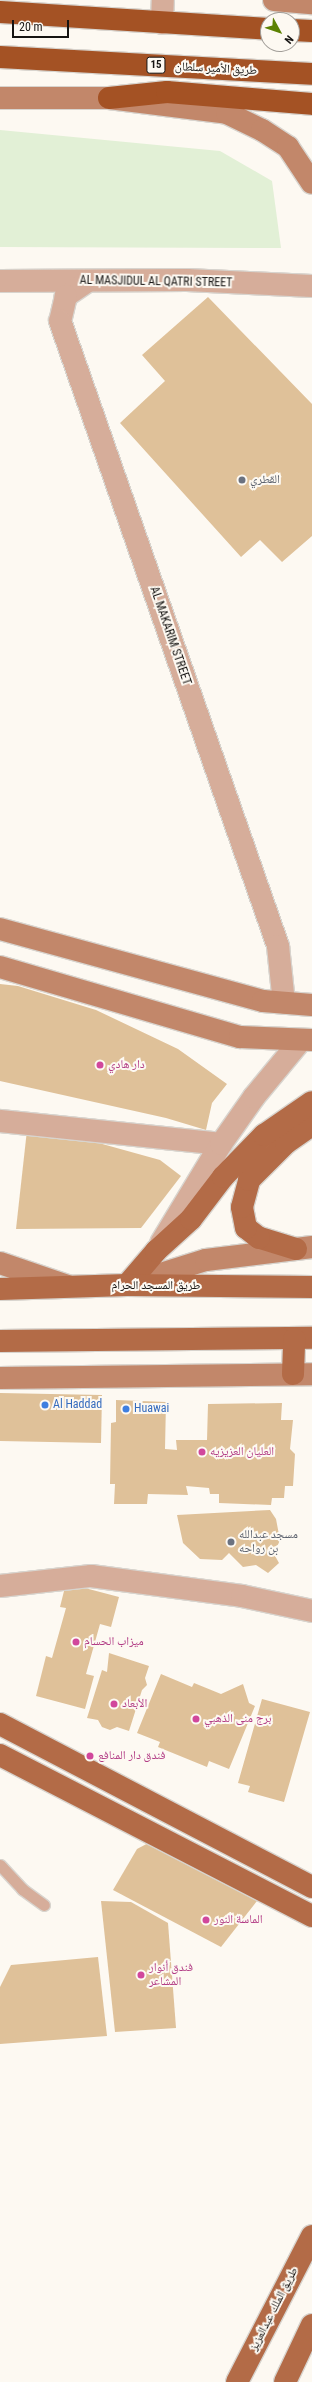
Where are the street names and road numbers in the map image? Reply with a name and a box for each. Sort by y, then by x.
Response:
road number: 15 [146,56,166,74]
street label: طريق الأمير سلطان [175,60,257,78]
street label: AL MASJIDUL AL QATRI STREET [79,273,233,291]
street label: AL MAKARIM STREET [146,585,194,687]
street label: طريق المسجد الحرام [111,1279,201,1293]
street label: طريق الملك عبدالعزيز [247,2265,301,2353]

